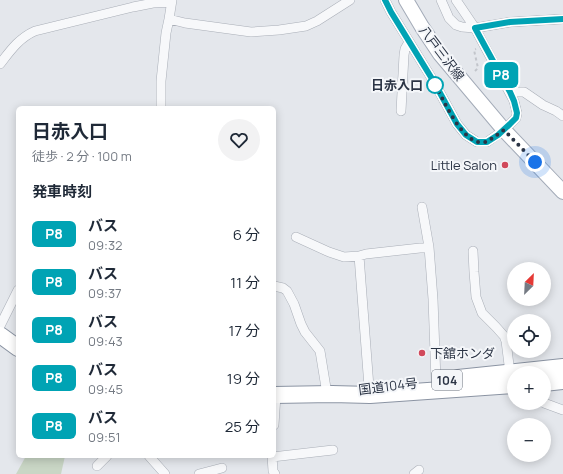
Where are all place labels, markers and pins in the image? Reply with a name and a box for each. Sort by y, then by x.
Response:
place label: 日赤入口 [371,76,423,94]
marker: 日赤入口 [426,76,444,94]
place label: Little Salon [431,156,497,174]
marker: Little Salon [500,160,510,170]
place label: 下舘ホンダ [430,344,495,362]
marker: 下舘ホンダ [417,348,427,358]

